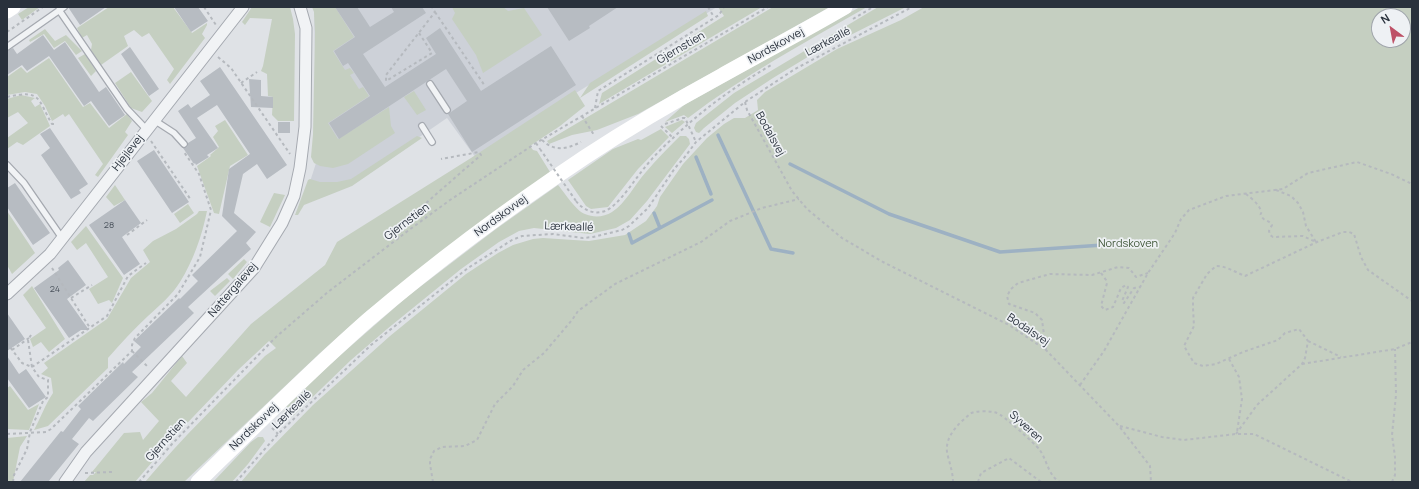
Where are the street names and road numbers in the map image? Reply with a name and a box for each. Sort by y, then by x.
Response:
street label: Nordskovvej [746,25,806,67]
street label: Lærkeallé [803,25,853,59]
street label: Gjernstien [655,29,707,67]
street label: Bodalsvej [752,110,788,158]
street label: Hjejlevej [110,132,146,174]
street label: Nordskovvej [472,192,530,240]
street label: Gjernstien [382,201,432,243]
street label: Lærkeallé [544,220,594,234]
street label: Nattergalevej [206,260,260,320]
street label: Bodalsvej [1004,311,1052,349]
street label: Lærkeallé [270,388,314,432]
street label: Nordskovvej [227,401,281,453]
street label: Syveren [1006,408,1046,446]
street label: Gjernstien [143,416,189,464]

